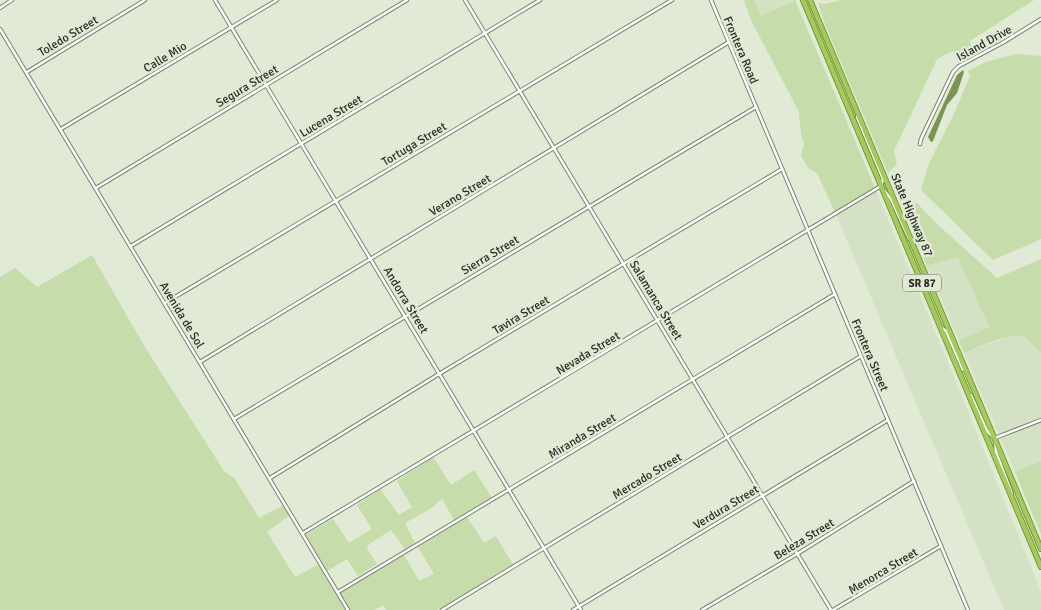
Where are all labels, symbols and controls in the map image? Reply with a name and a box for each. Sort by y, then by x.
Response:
street label: Toledo Street [36,13,101,60]
street label: Frontera Road [720,14,761,86]
street label: Island Drive [954,22,1014,65]
street label: Calle Mio [141,39,190,76]
street label: Segura Street [213,62,281,111]
street label: Lucena Street [297,92,365,141]
street label: Tortuga Street [379,119,449,170]
street label: Verano Street [427,171,494,220]
street label: State Highway 87 [887,171,936,259]
street label: Sierra Street [459,232,522,279]
street label: Salamanca Street [626,258,685,343]
street label: Andorra Street [380,264,431,336]
road number: SR 87 [903,274,941,292]
street label: Avenida de Sol [156,279,207,352]
street label: Tavira Street [490,293,552,338]
street label: Frontera Street [848,317,892,394]
street label: Nevada Street [554,328,623,378]
street label: Miranda Street [546,410,619,462]
street label: Mercado Street [610,450,685,503]
street label: Verdura Street [691,482,762,533]
street label: Beleza Street [771,515,837,563]
street label: Menorca Street [846,545,921,598]

